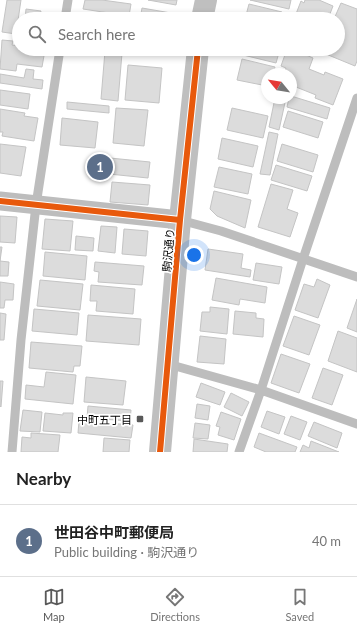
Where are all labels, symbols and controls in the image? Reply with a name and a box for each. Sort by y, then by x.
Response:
search box [12,12,345,56]
icon: search [26,23,48,45]
text: Search here [58,25,135,43]
north arrow [261,68,297,104]
pin: 1 [87,152,113,182]
street label: 駒沢通り [160,228,176,272]
your location [184,245,204,265]
place label: 中町五丁目 [77,413,132,426]
marker: 中町五丁目 [135,414,145,424]
text: Nearby [16,468,71,489]
text: 世田谷中町郵便局 [54,523,174,541]
text: 1 [25,533,33,549]
text: 40 m [312,533,341,549]
text: Public building · 駒沢通り [54,544,199,560]
tab: Map [43,586,65,623]
tab: Directions [150,586,200,623]
tab: Saved [285,586,314,623]

